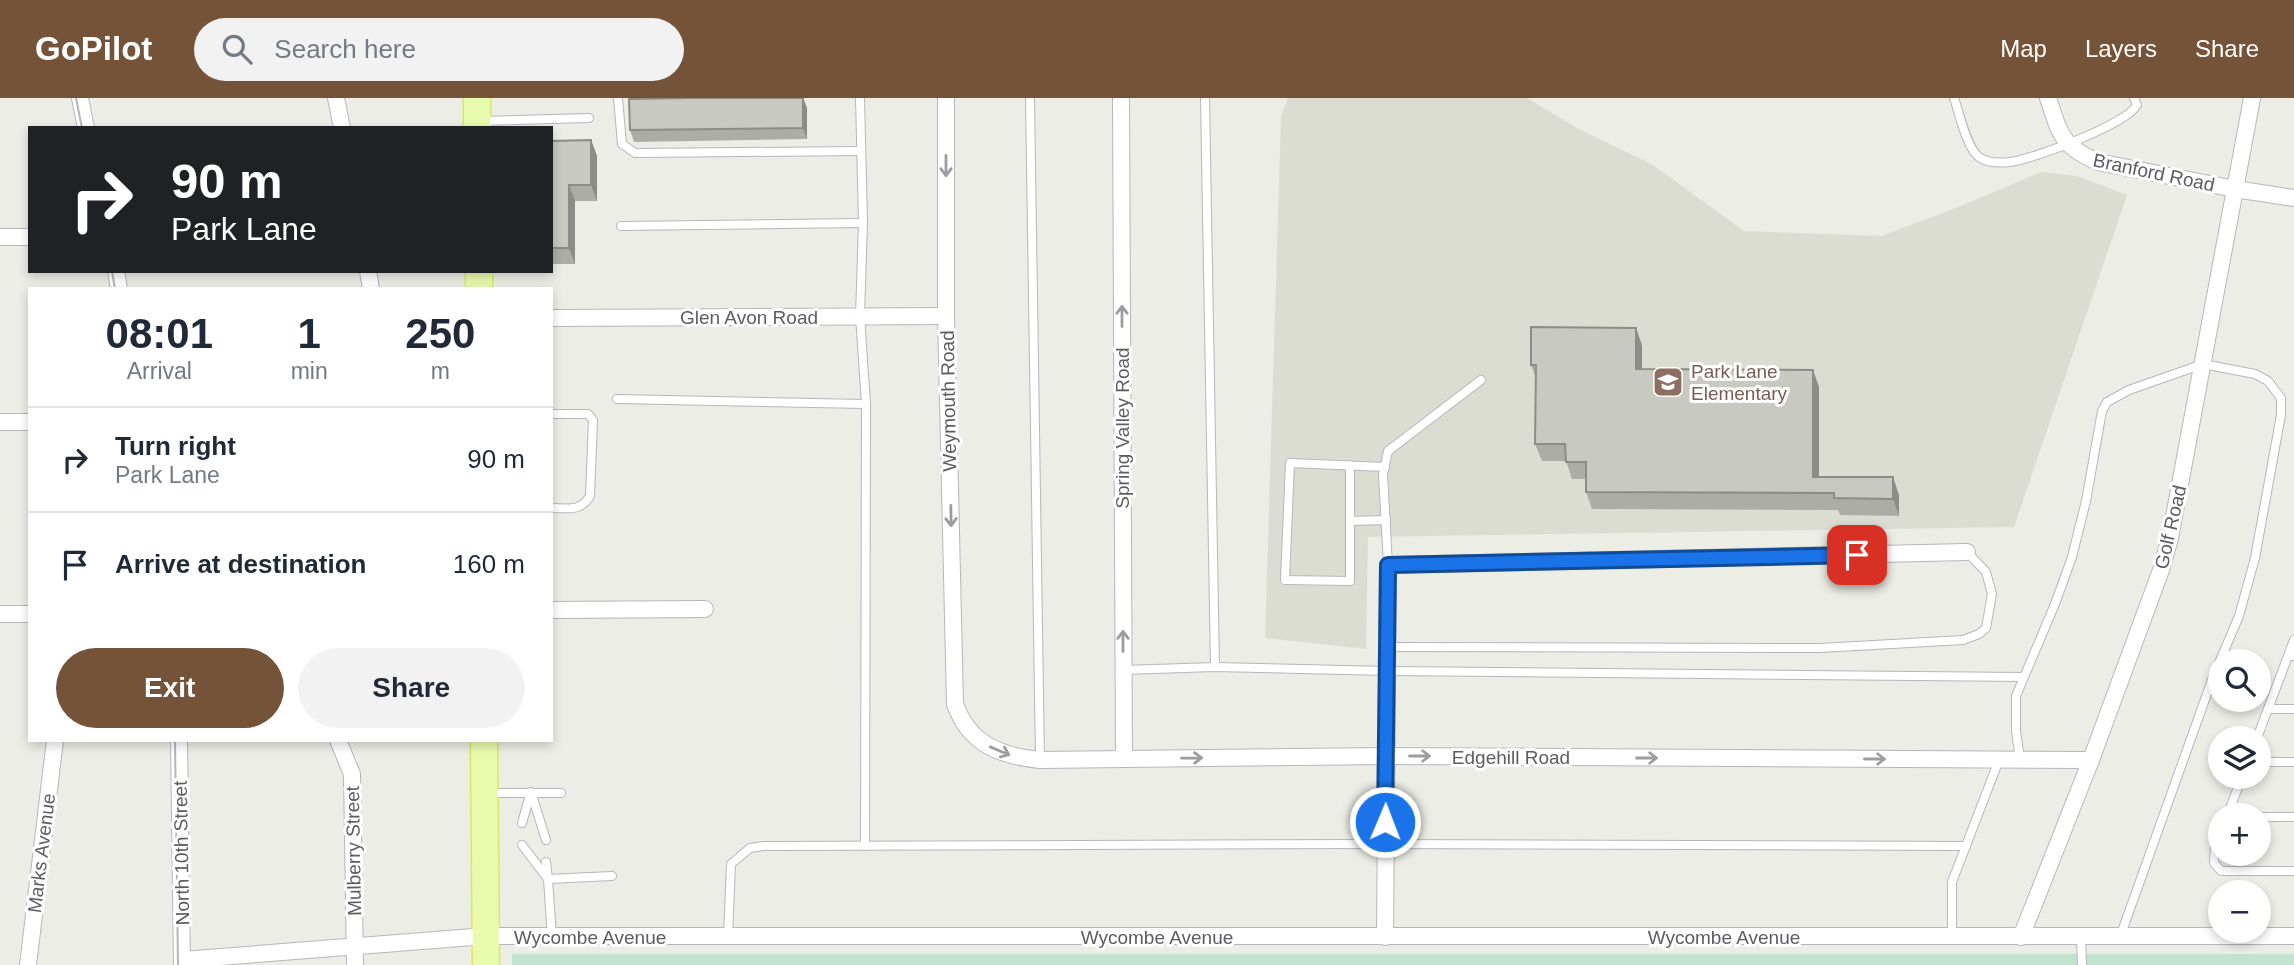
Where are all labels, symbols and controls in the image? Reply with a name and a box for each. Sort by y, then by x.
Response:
search box [194,18,684,81]
text: GoPilot [35,30,152,67]
icon: search [218,30,256,68]
text: Search here [274,34,416,64]
text: Map [2000,35,2047,62]
text: Layers [2085,35,2157,62]
text: Share [2195,35,2259,62]
street label: Branford Road [2091,149,2217,196]
icon: right [56,154,147,245]
text: 90 m [171,154,283,208]
one-way arrow [939,154,953,177]
text: Park Lane [171,211,317,247]
one-way arrow [1115,304,1129,327]
street label: Glen Avon Road [680,307,818,328]
text: 08:01 [106,310,213,357]
text: 1 [297,310,321,357]
text: 250 [405,310,475,357]
street label: Weymouth Road [937,330,960,472]
street label: Spring Valley Road [1112,347,1133,509]
text: Arrival [127,358,192,384]
text: min [291,358,328,384]
text: m [431,358,450,384]
place label: Park Lane Elementary [1691,361,1788,404]
school or university icon: Park Lane Elementary [1651,365,1685,399]
text: Turn right [115,431,236,461]
icon: right [56,441,94,479]
text: 90 m [467,444,525,474]
text: Park Lane [115,462,220,488]
street label: Golf Road [2151,483,2190,571]
one-way arrow [944,504,958,527]
pin [1827,525,1887,585]
icon: arrive [1838,536,1876,574]
icon: arrive [56,546,94,584]
text: Arrive at destination [115,549,366,579]
text: 160 m [453,549,525,579]
one-way arrow [1116,630,1130,653]
button: Exit [56,648,284,728]
button: Share [298,648,525,728]
map controls [2208,649,2271,943]
button: search [2208,649,2271,712]
button: layers [2208,726,2271,789]
one-way arrow [989,745,1010,758]
street label: Edgehill Road [1452,747,1570,768]
one-way arrow [1408,749,1431,763]
one-way arrow [1180,751,1203,764]
one-way arrow [1635,751,1658,764]
one-way arrow [1863,752,1886,766]
street label: North 10th Street [170,780,193,926]
street label: Mulberry Street [342,785,365,916]
position arrow [1348,785,1422,859]
street label: Marks Avenue [24,792,59,914]
button: + [2208,803,2271,866]
button: − [2208,880,2271,943]
street label: Wycombe Avenue [514,927,666,948]
street label: Wycombe Avenue [1081,927,1233,948]
street label: Wycombe Avenue [1648,927,1800,948]

